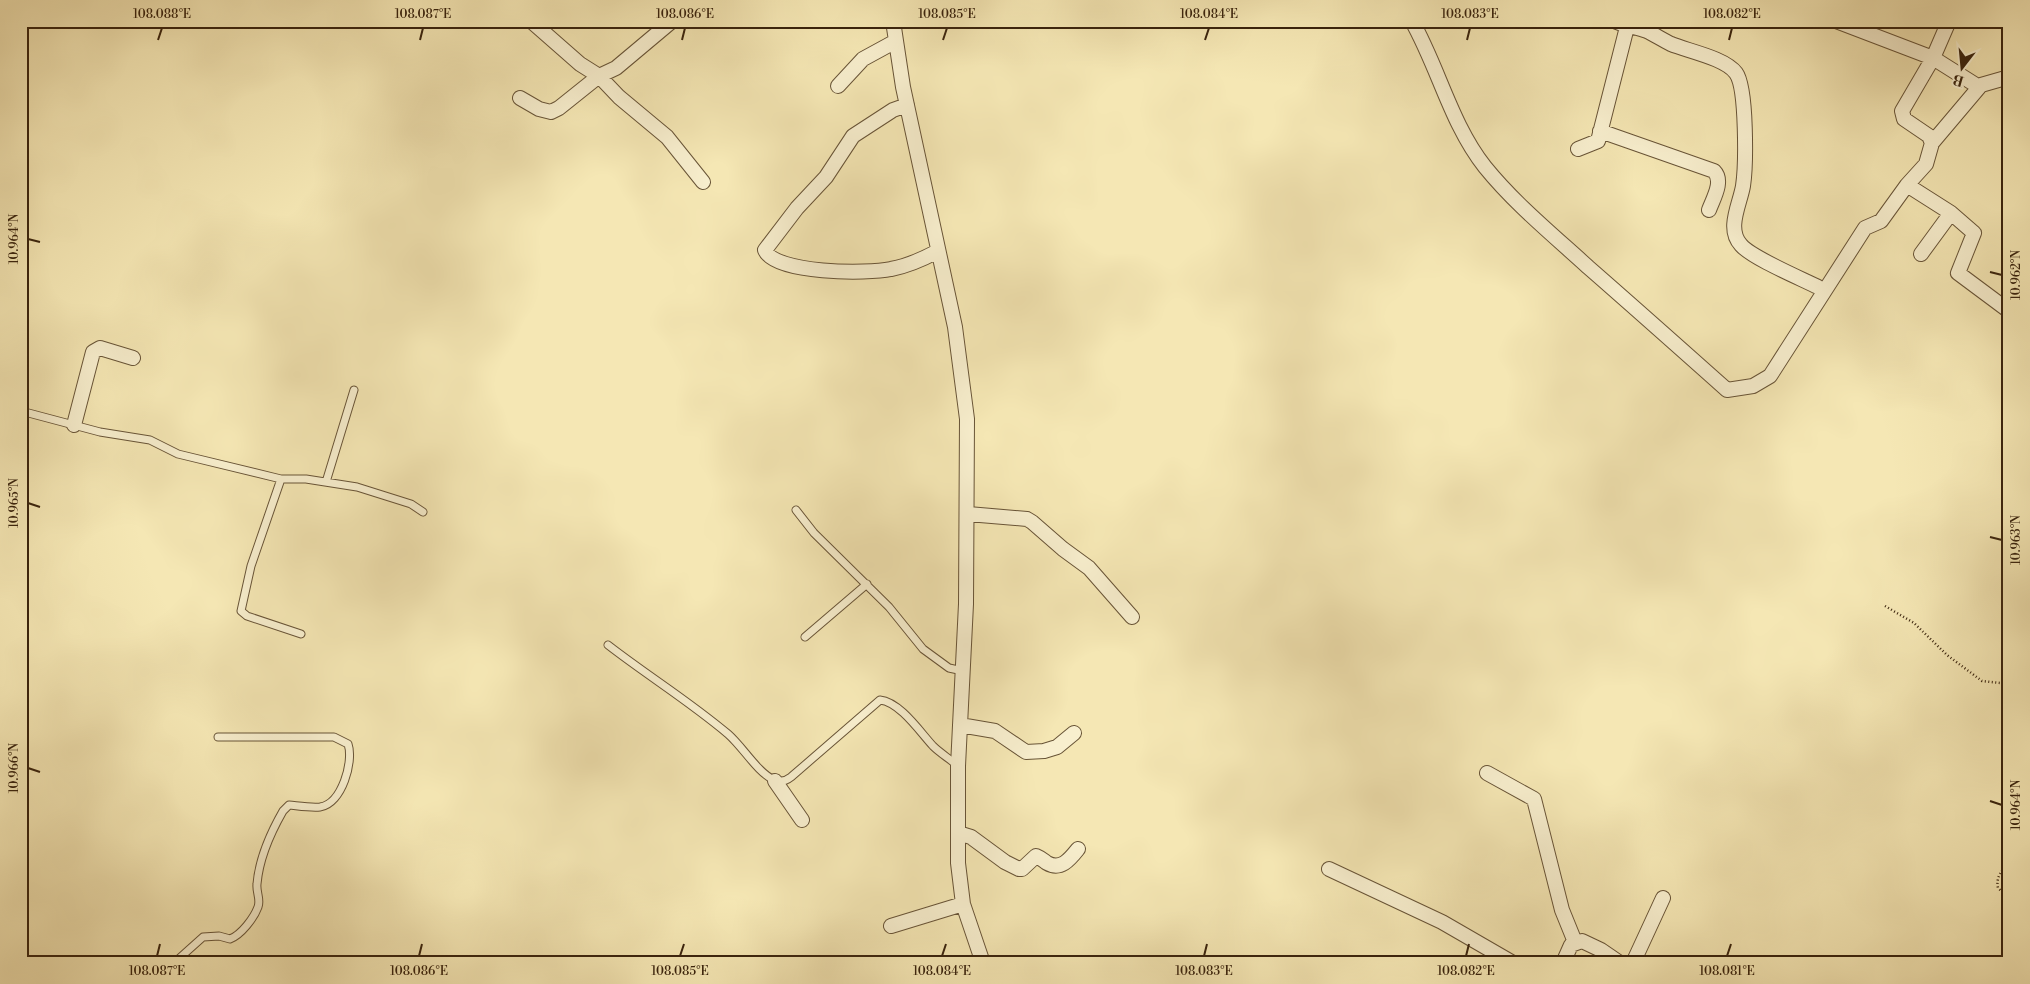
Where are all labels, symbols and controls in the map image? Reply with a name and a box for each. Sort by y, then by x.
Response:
text: 108.088°E [133,7,191,22]
text: 108.087°E [395,7,451,22]
text: 108.086°E [656,7,714,22]
text: 108.085°E [918,7,976,22]
text: 108.084°E [1180,7,1238,22]
text: 108.083°E [1441,7,1499,22]
text: 108.082°E [1703,7,1761,22]
north arrow [1938,42,1988,92]
text: B [1951,69,1966,90]
text: 10.964°N [7,214,22,264]
text: 10.962°N [2009,250,2024,300]
text: 10.965°N [7,478,22,528]
text: 10.963°N [2009,515,2024,565]
text: 10.966°N [7,743,22,793]
text: 10.964°N [2009,780,2024,830]
text: 108.087°E [129,964,185,979]
text: 108.086°E [390,964,448,979]
text: 108.085°E [651,964,709,979]
text: 108.084°E [913,964,971,979]
text: 108.083°E [1175,964,1233,979]
text: 108.082°E [1437,964,1495,979]
text: 108.081°E [1699,964,1755,979]

